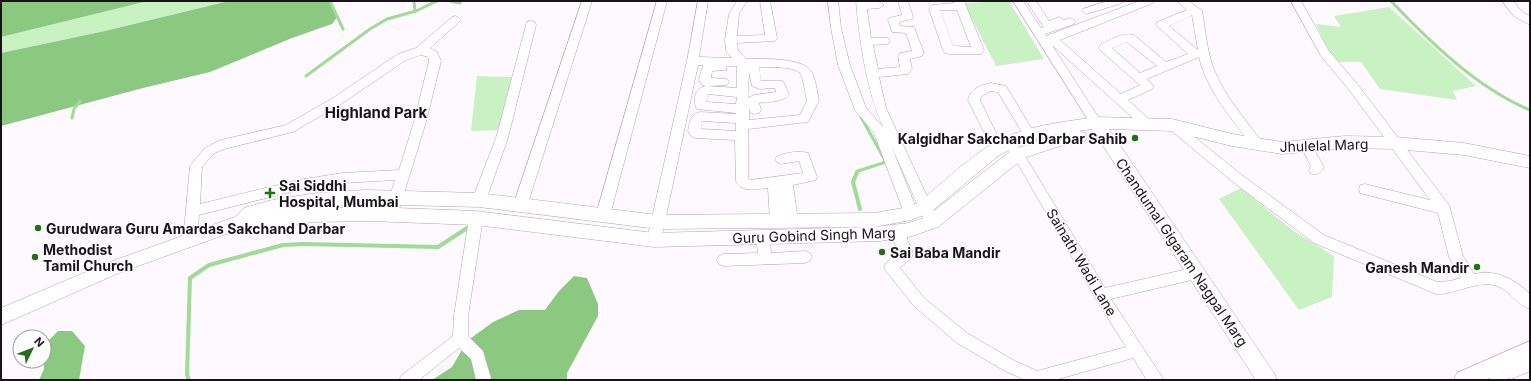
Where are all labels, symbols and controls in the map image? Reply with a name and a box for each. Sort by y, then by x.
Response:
district label: Highland Park [325,103,428,122]
place label: Kalgidhar Sakchand Darbar Sahib [898,130,1127,147]
marker: Kalgidhar Sakchand Darbar Sahib [1130,133,1140,143]
street label: Jhulelal Marg [1279,135,1369,155]
street label: Chandumal Gigaram Nagpal Marg [1112,155,1252,349]
place label: Sai Siddhi Hospital, Mumbai [279,177,399,210]
marker: Sai Siddhi Hospital, Mumbai [264,187,276,199]
street label: Sainath Wadi Lane [1043,205,1121,319]
place label: Gurudwara Guru Amardas Sakchand Darbar [46,220,345,237]
marker: Gurudwara Guru Amardas Sakchand Darbar [33,223,43,233]
street label: Guru Gobind Singh Marg [732,224,896,246]
place label: Methodist Tamil Church [43,241,133,274]
place label: Sai Baba Mandir [890,244,1001,261]
marker: Sai Baba Mandir [877,247,887,257]
marker: Methodist Tamil Church [30,252,40,262]
place label: Ganesh Mandir [1365,259,1469,276]
marker: Ganesh Mandir [1472,262,1482,272]
north arrow [12,329,52,369]
text: N [31,334,47,350]

